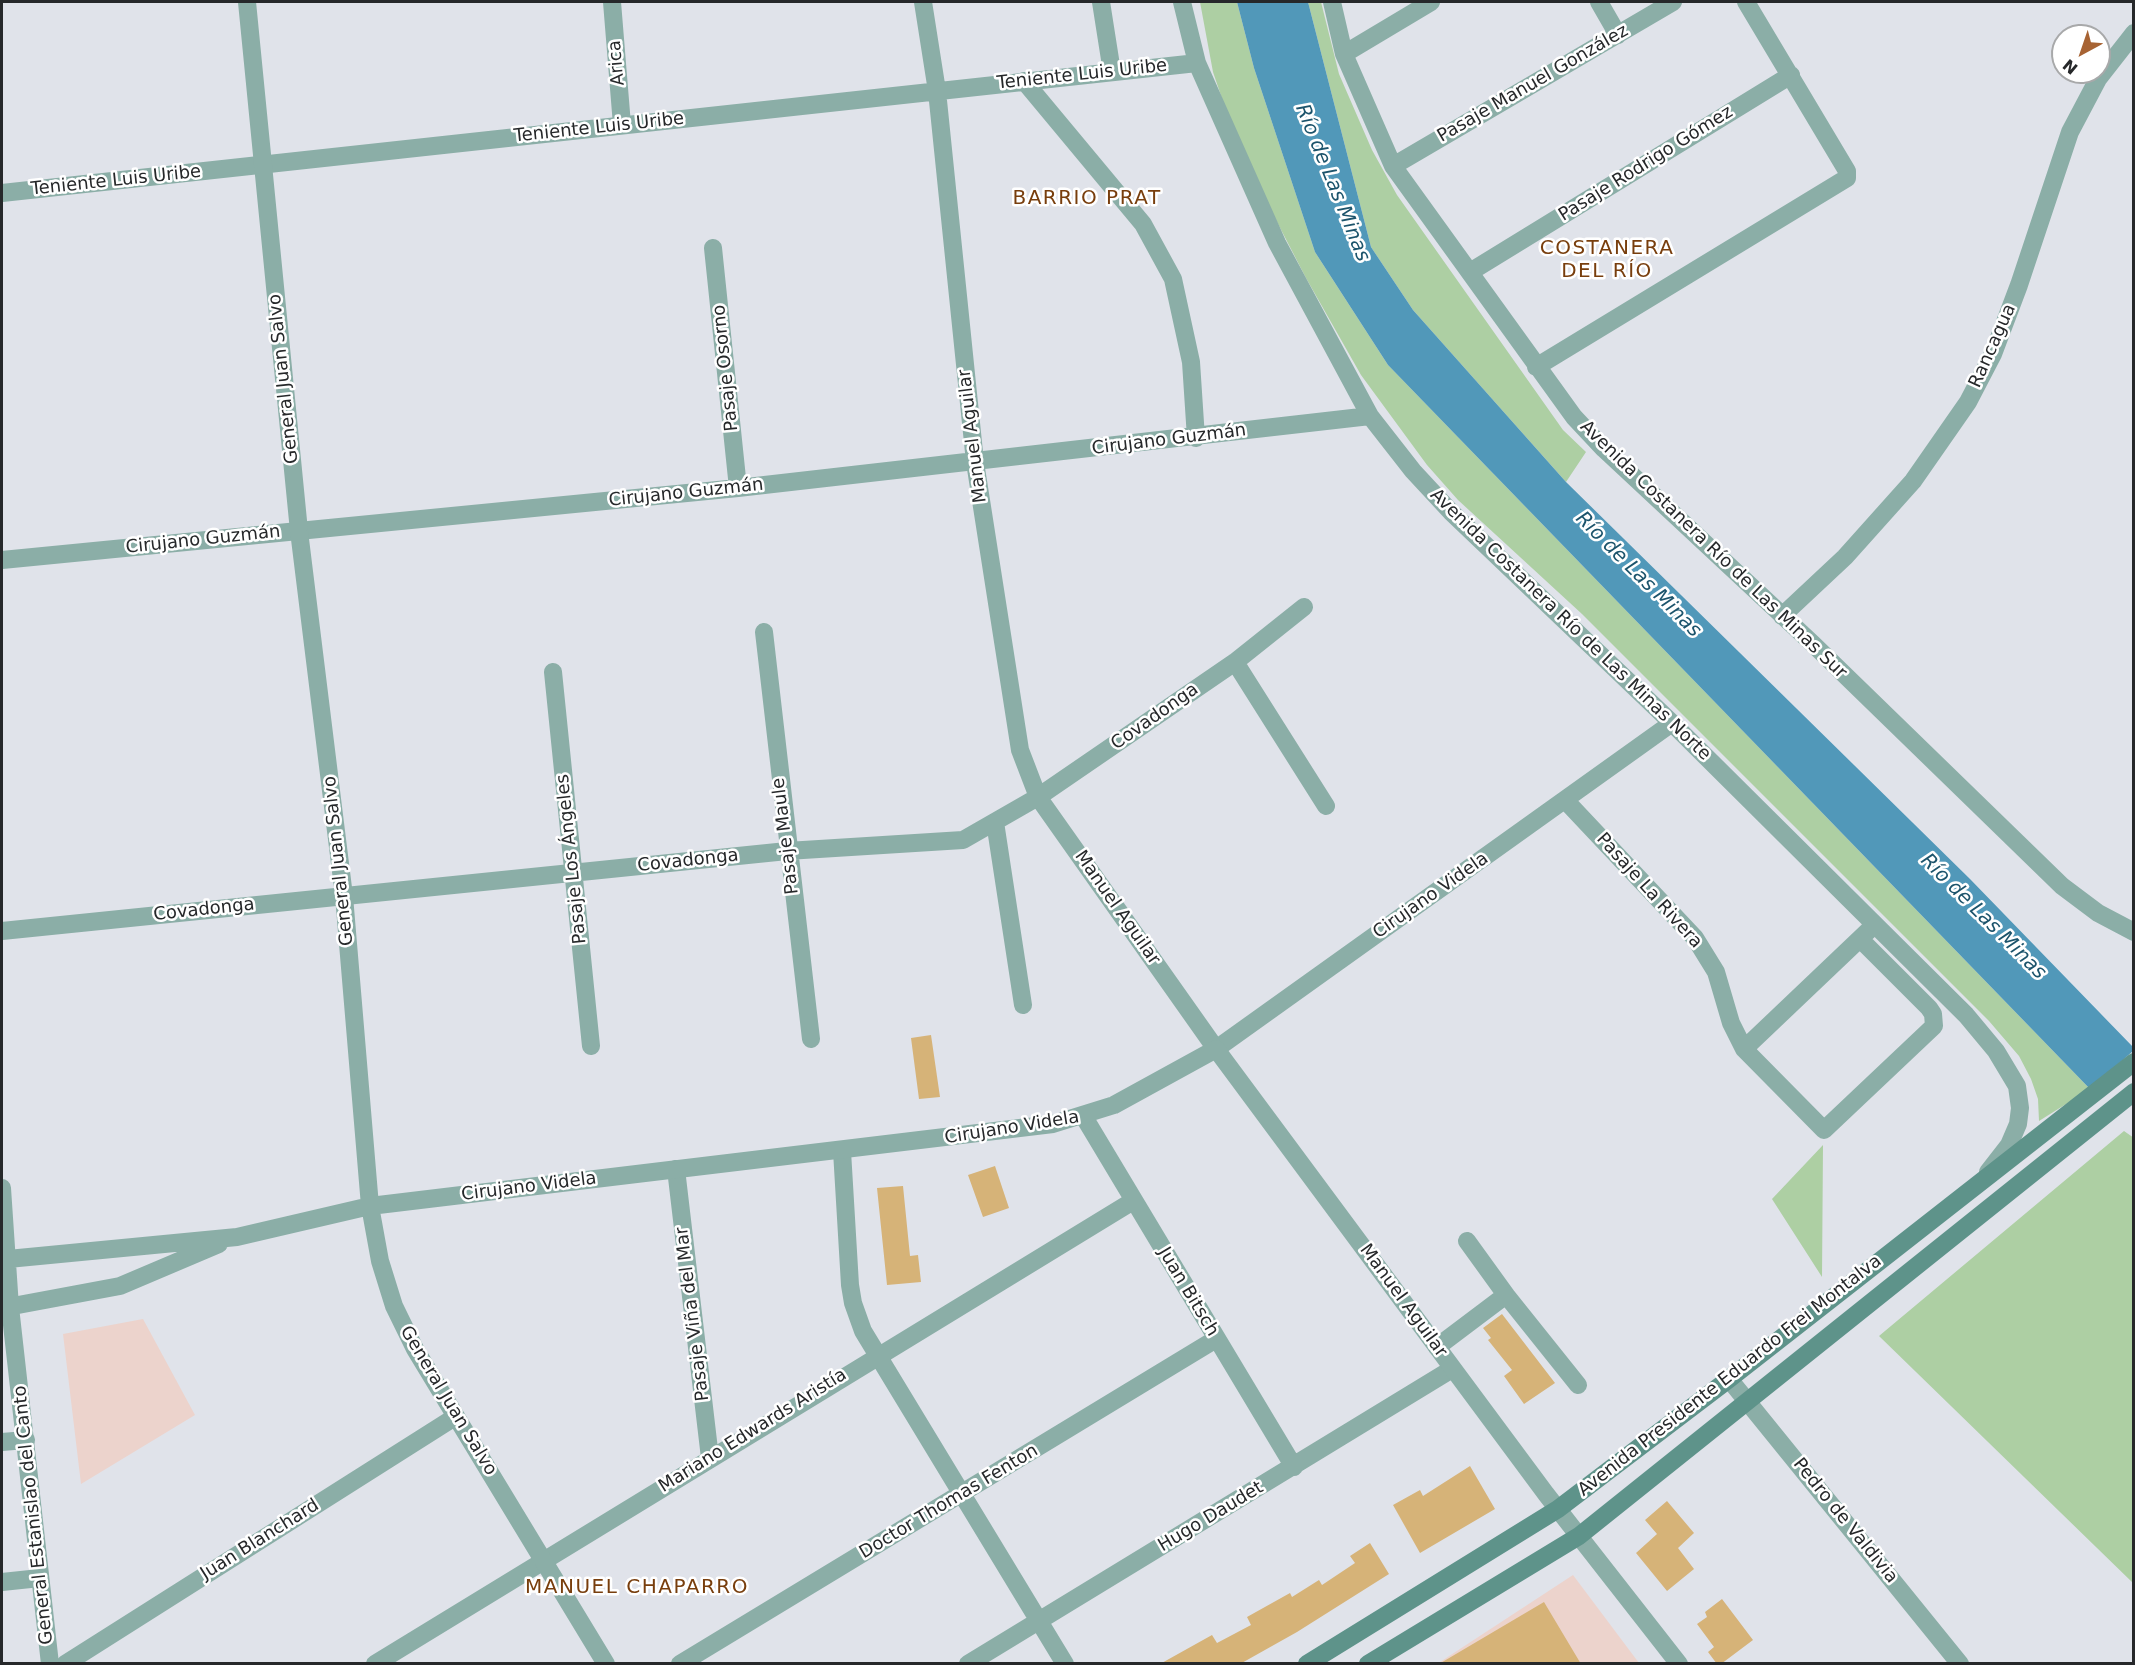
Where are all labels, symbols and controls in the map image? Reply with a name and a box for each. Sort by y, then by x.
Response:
street label: Pasaje Manuel González [1434,20,1632,148]
north arrow [2051,24,2111,84]
street label: Arica [604,39,630,87]
street label: Teniente Luis Uribe [996,55,1168,95]
text: N [2059,55,2082,78]
water label: Río de Las Minas [1289,101,1375,265]
street label: Pasaje Rodrigo Gómez [1555,102,1737,226]
street label: Teniente Luis Uribe [513,108,685,148]
street label: Teniente Luis Uribe [30,161,202,201]
district label: BARRIO PRAT [1012,187,1162,211]
district label: COSTANERA DEL RÍO [1540,237,1674,284]
street label: General Juan Salvo [264,293,304,465]
street label: Rancagua [1965,301,2021,391]
street label: Pasaje Osorno [709,304,743,432]
street label: Manuel Aguilar [954,368,992,504]
street label: Avenida Costanera Río de Las Minas Sur [1575,416,1851,684]
street label: Cirujano Guzmán [1091,420,1247,460]
street label: Cirujano Guzmán [608,474,764,512]
street label: Avenida Costanera Río de Las Minas Norte [1425,485,1715,765]
water label: Río de Las Minas [1570,507,1706,643]
street label: Cirujano Guzmán [125,521,281,559]
street label: Covadonga [1107,679,1203,755]
street label: Pasaje Los Ángeles [552,773,592,945]
street label: General Juan Salvo [319,775,359,947]
street label: Pasaje Maule [768,776,804,896]
street label: Pasaje La Rivera [1592,829,1706,953]
street label: Covadonga [636,845,740,877]
street label: Manuel Aguilar [1070,847,1164,969]
street label: Cirujano Videla [1369,848,1493,944]
water label: Río de Las Minas [1915,849,2051,985]
street label: Covadonga [152,894,256,926]
street label: Cirujano Videla [943,1107,1081,1149]
street label: Cirujano Videla [460,1168,598,1206]
street label: Pasaje Viña del Mar [672,1226,714,1402]
street label: Manuel Aguilar [1355,1240,1451,1362]
street label: Juan Bitsch [1153,1244,1223,1340]
street label: Avenida Presidente Eduardo Frei Montalva [1574,1251,1886,1501]
street label: General Juan Salvo [395,1322,501,1480]
street label: Mariano Edwards Aristía [655,1364,851,1498]
street label: General Estanislao del Canto [10,1384,58,1646]
street label: Doctor Thomas Fenton [856,1440,1042,1564]
street label: Pedro de Valdivia [1788,1454,1902,1588]
street label: Hugo Daudet [1154,1477,1268,1557]
street label: Juan Blanchard [197,1495,323,1585]
district label: MANUEL CHAPARRO [525,1576,749,1600]

